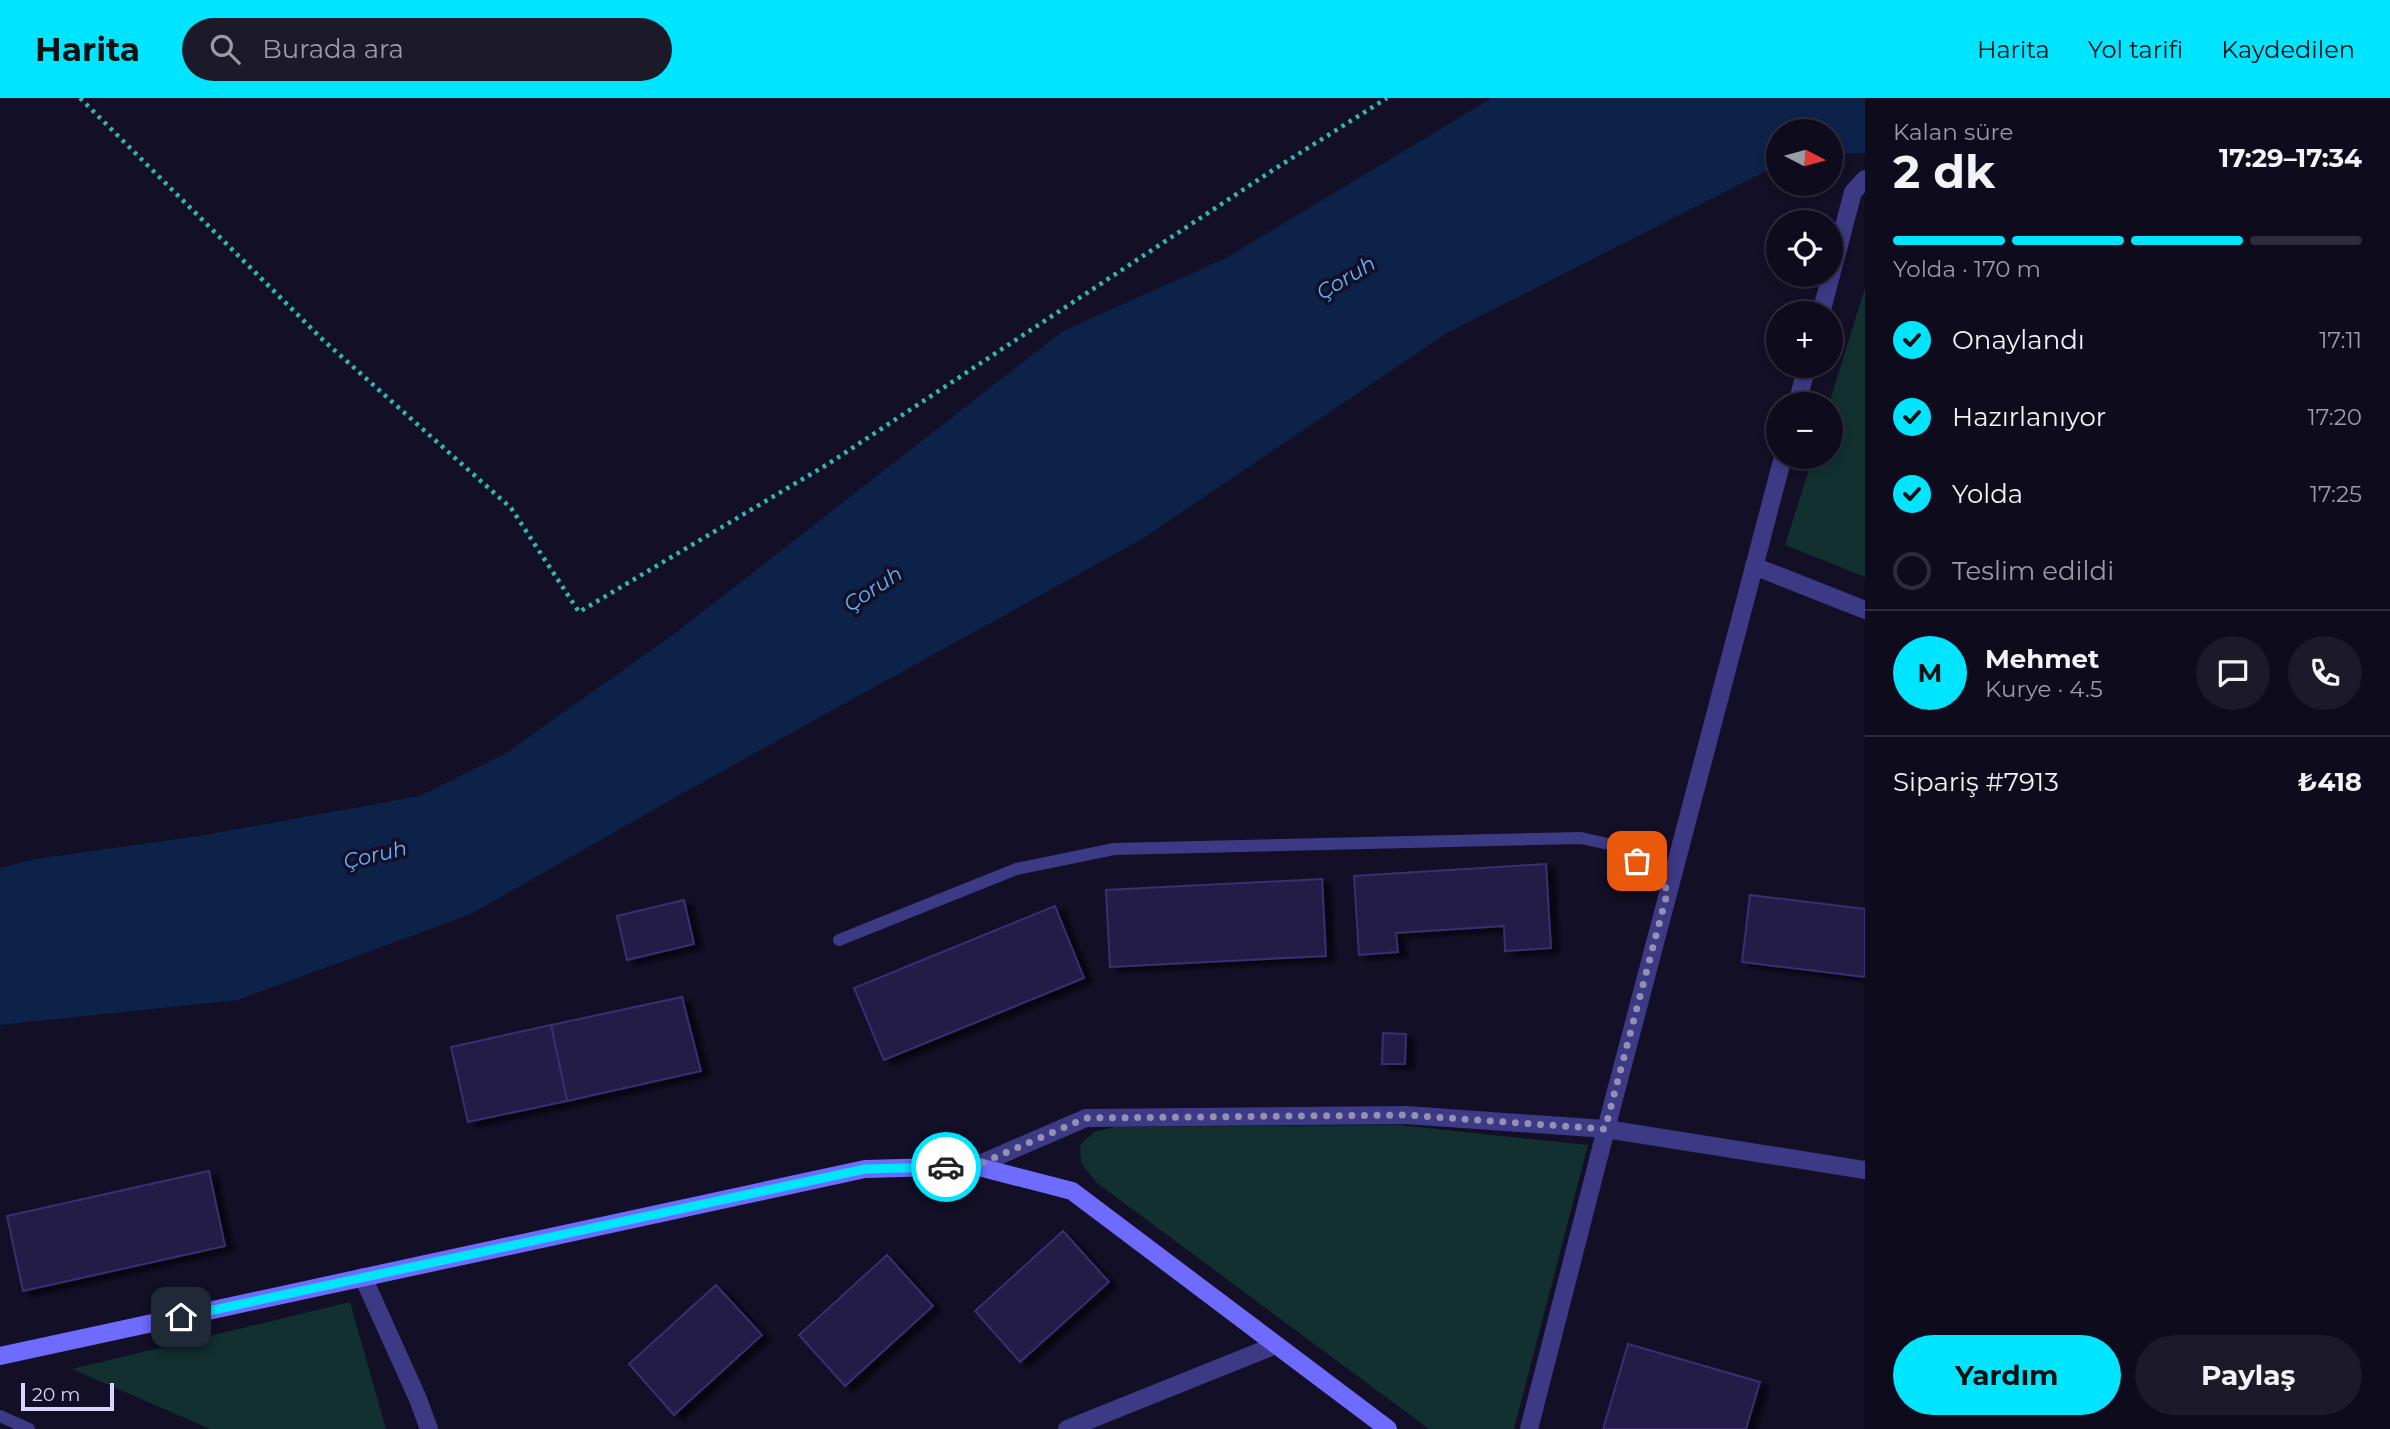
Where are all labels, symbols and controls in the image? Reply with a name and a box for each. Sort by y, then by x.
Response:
search box [182,18,672,81]
text: Harita [35,29,140,69]
icon: search [206,30,244,68]
text: Burada ara [262,33,404,65]
text: Harita [1977,35,2050,64]
text: Yol tarifi [2088,35,2183,64]
text: Kaydedilen [2221,35,2355,64]
text: Kalan süre [1893,118,2013,146]
north arrow [1766,119,1843,196]
map controls [1766,119,1843,469]
text: 17:29–17:34 [2219,142,2362,174]
text: 2 dk [1893,143,1995,200]
button: locate [1766,210,1843,287]
water label: Çoruh [1312,250,1380,305]
text: Yolda · 170 m [1893,255,2041,283]
button: + [1766,301,1843,378]
icon: check [1893,321,1931,359]
text: Onaylandı [1952,324,2085,356]
text: 17:11 [2319,326,2362,354]
button: − [1766,392,1843,469]
icon: check [1893,398,1931,436]
text: Hazırlanıyor [1952,401,2106,433]
text: 17:20 [2307,403,2362,431]
icon: check [1893,475,1931,513]
text: Yolda [1952,478,2023,510]
text: 17:25 [2310,480,2362,508]
text: Teslim edildi [1952,555,2114,587]
water label: Çoruh [839,561,907,617]
button: chat [2196,636,2270,710]
button: phone [2288,636,2362,710]
text: Mehmet [1985,643,2099,675]
text: M [1918,657,1942,689]
text: Kurye · 4.5 [1985,675,2103,703]
text: Sipariş #7913 [1893,766,2059,798]
text: ₺418 [2298,766,2362,798]
pin [1607,831,1667,891]
water label: Çoruh [341,835,409,874]
icon: bag [1618,842,1656,880]
courier [911,1132,981,1202]
icon: car [927,1148,965,1186]
pin [151,1287,211,1347]
icon: home [162,1298,200,1336]
button: Yardım [1893,1335,2121,1415]
button: Paylaş [2135,1335,2362,1415]
scale bar [21,1380,114,1412]
text: 20 m [32,1383,80,1406]

